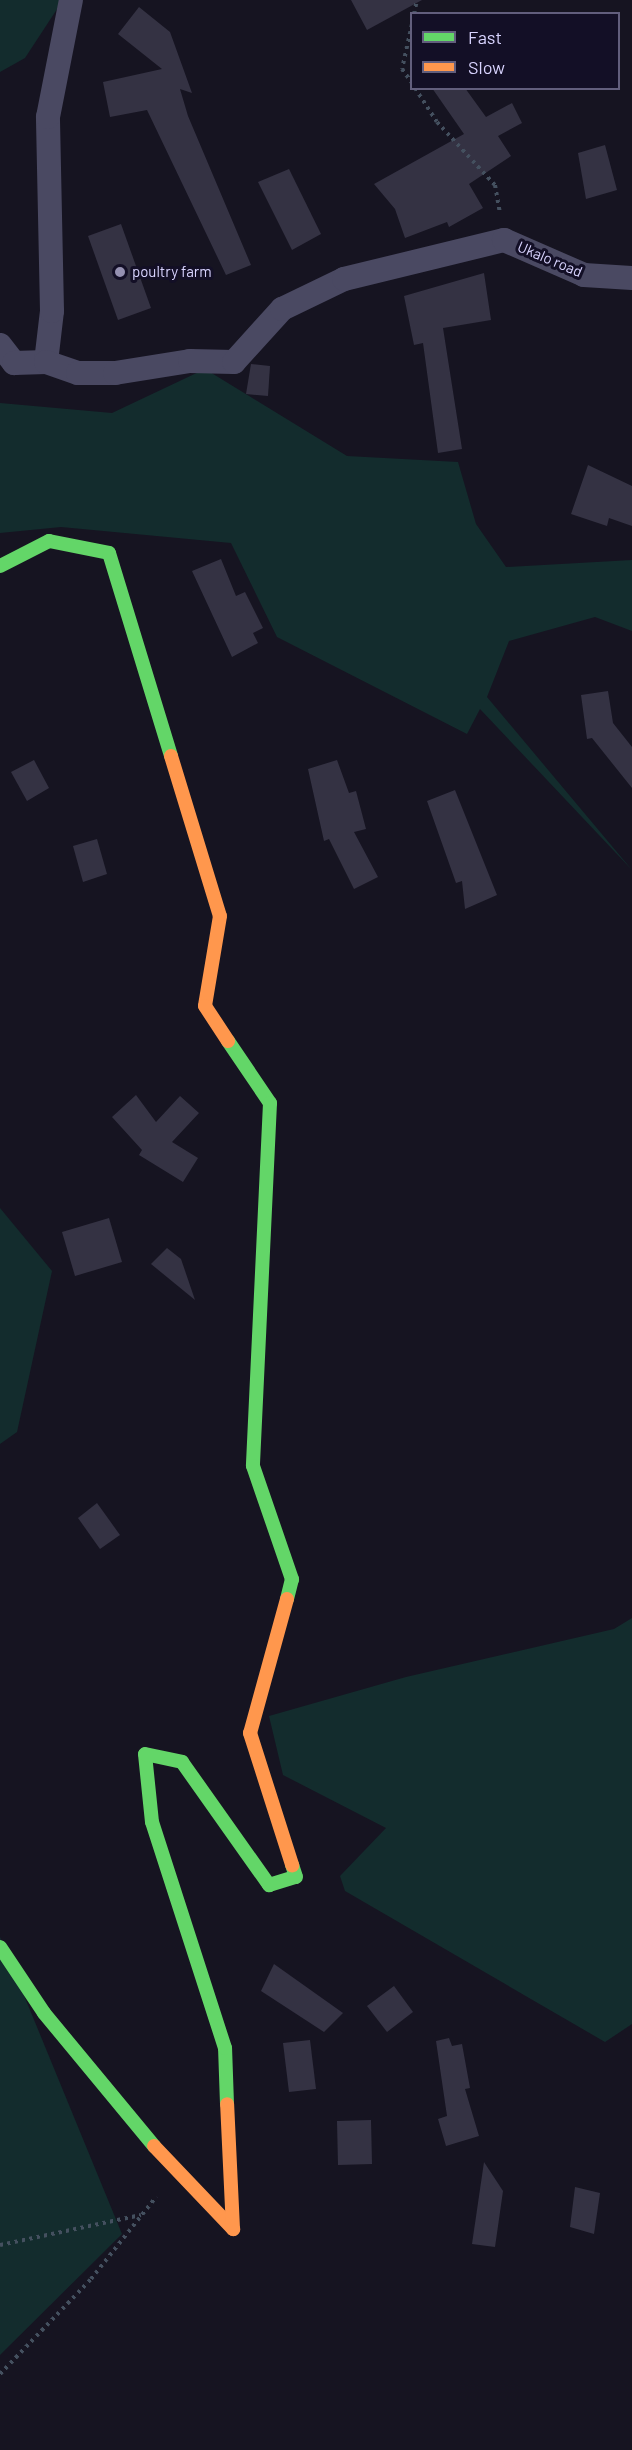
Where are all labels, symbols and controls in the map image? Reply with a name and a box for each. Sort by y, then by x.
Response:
legend [410,12,620,90]
text: Fast [468,26,502,48]
text: Slow [468,56,505,78]
street label: Ukalo road [515,237,585,281]
place label: poultry farm [132,263,212,281]
marker: poultry farm [113,265,127,279]

